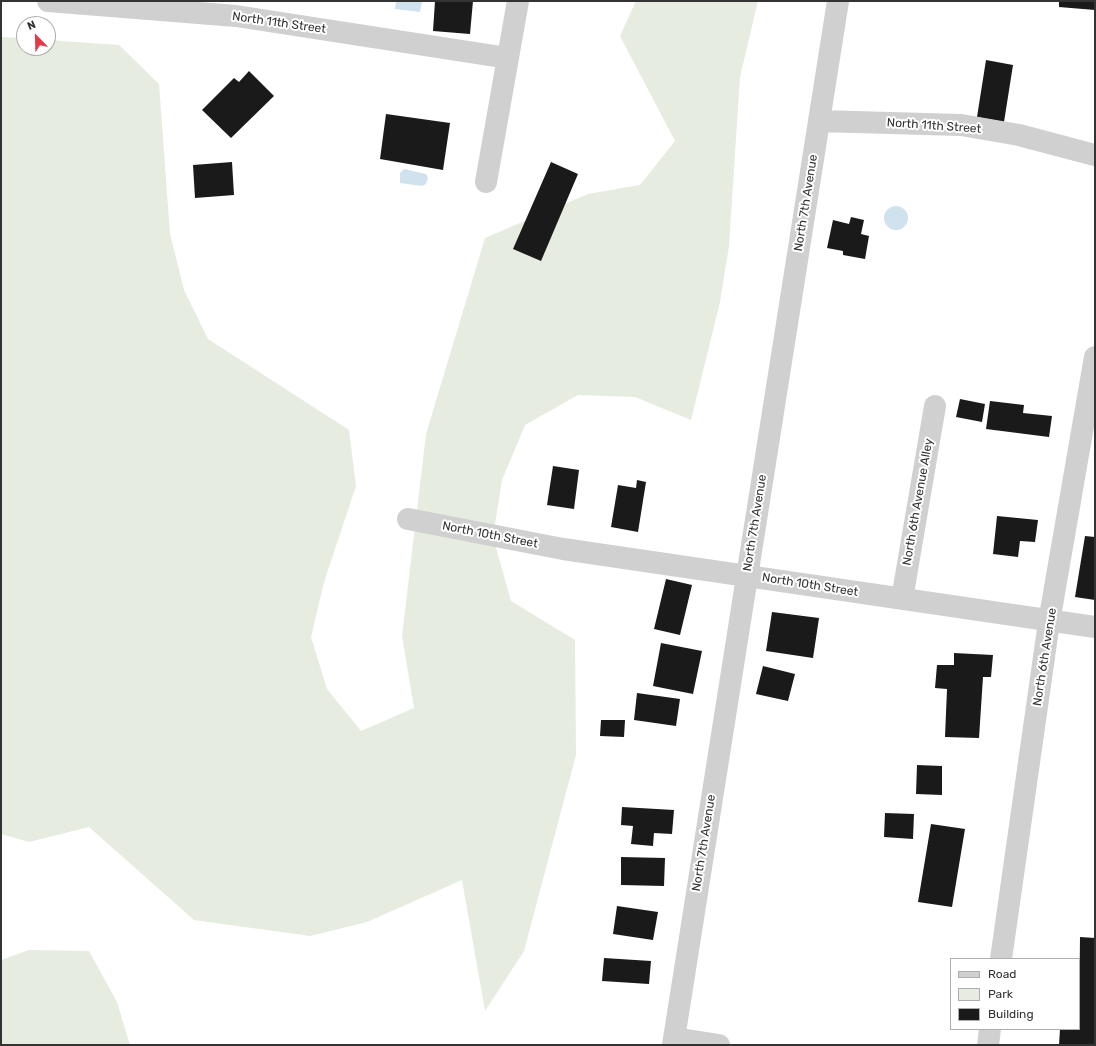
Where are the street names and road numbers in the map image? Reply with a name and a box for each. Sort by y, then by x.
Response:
street label: North 11th Street [231,9,327,37]
street label: North 11th Street [886,116,982,136]
street label: North 7th Avenue [791,154,821,252]
street label: North 6th Avenue Alley [900,437,936,567]
street label: North 7th Avenue [740,474,770,572]
street label: North 10th Street [441,519,539,551]
street label: North 10th Street [761,570,859,600]
street label: North 6th Avenue [1030,607,1060,707]
street label: North 7th Avenue [689,794,719,892]

